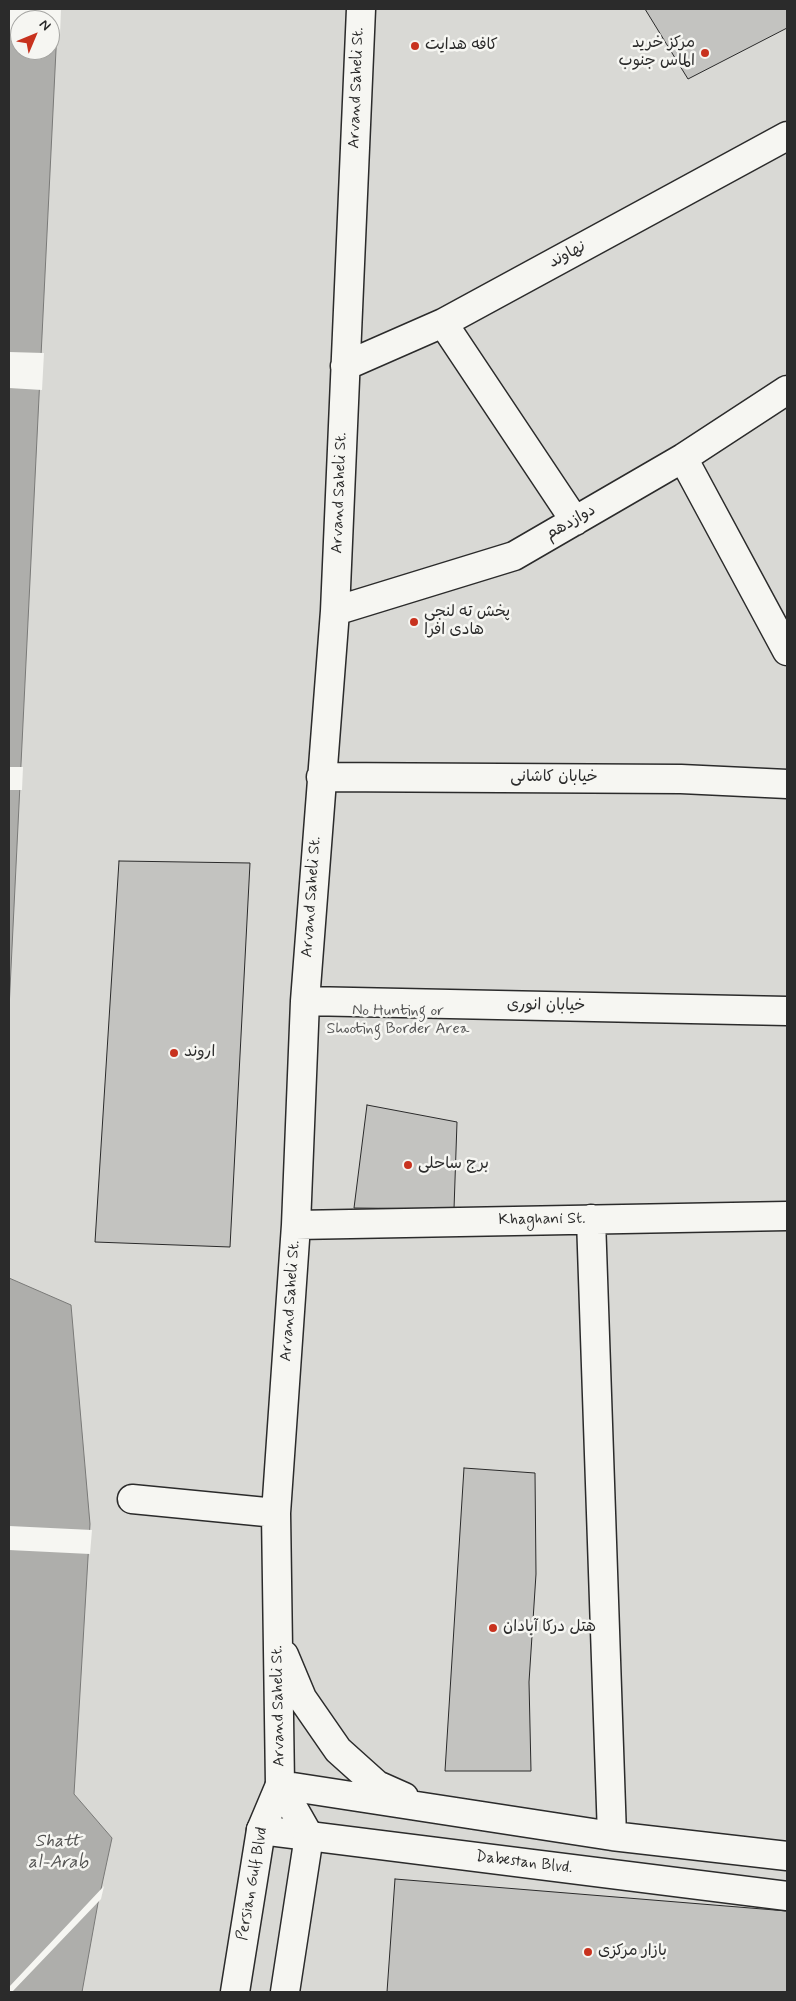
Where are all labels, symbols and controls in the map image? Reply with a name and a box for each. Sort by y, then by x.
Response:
north arrow [10,10,60,60]
text: N [35,15,55,35]
street label: Arvand Saheli St. [345,27,369,149]
place label: مرکز خرید الماس جنوب [619,34,695,72]
place label: كافه هدایت [425,36,498,56]
marker: كافه هدایت [409,40,421,52]
marker: مرکز خرید الماس جنوب [699,47,711,59]
street label: نهاوند [546,237,590,273]
street label: Arvand Saheli St. [328,432,352,554]
street label: دوازدهم [543,501,599,545]
place label: پخش ته لنجی هادی افرا [424,603,510,641]
marker: پخش ته لنجی هادی افرا [408,616,420,628]
street label: خیابان کاشانی [510,768,598,788]
street label: Arvand Saheli St. [298,836,326,958]
street label: خیابان انوری [507,996,585,1016]
park label: No Hunting or Shooting Border Area [327,1002,469,1040]
place label: اروند [184,1043,215,1063]
marker: اروند [168,1047,180,1059]
place label: برج ساحلی [418,1155,489,1175]
marker: برج ساحلی [402,1159,414,1171]
street label: Khaghani St. [498,1210,586,1230]
street label: Arvand Saheli St. [277,1240,305,1362]
place label: هتل درکا آبادان [503,1618,596,1638]
marker: هتل درکا آبادان [487,1622,499,1634]
street label: Arvand Saheli St. [268,1645,290,1767]
street label: Persian Gulf Blvd [234,1826,272,1942]
water label: Shatt al-Arab [28,1831,88,1874]
street label: Dabestan Blvd. [474,1848,574,1878]
place label: بازار مرکزی [598,1942,667,1962]
marker: بازار مرکزی [582,1946,594,1958]

